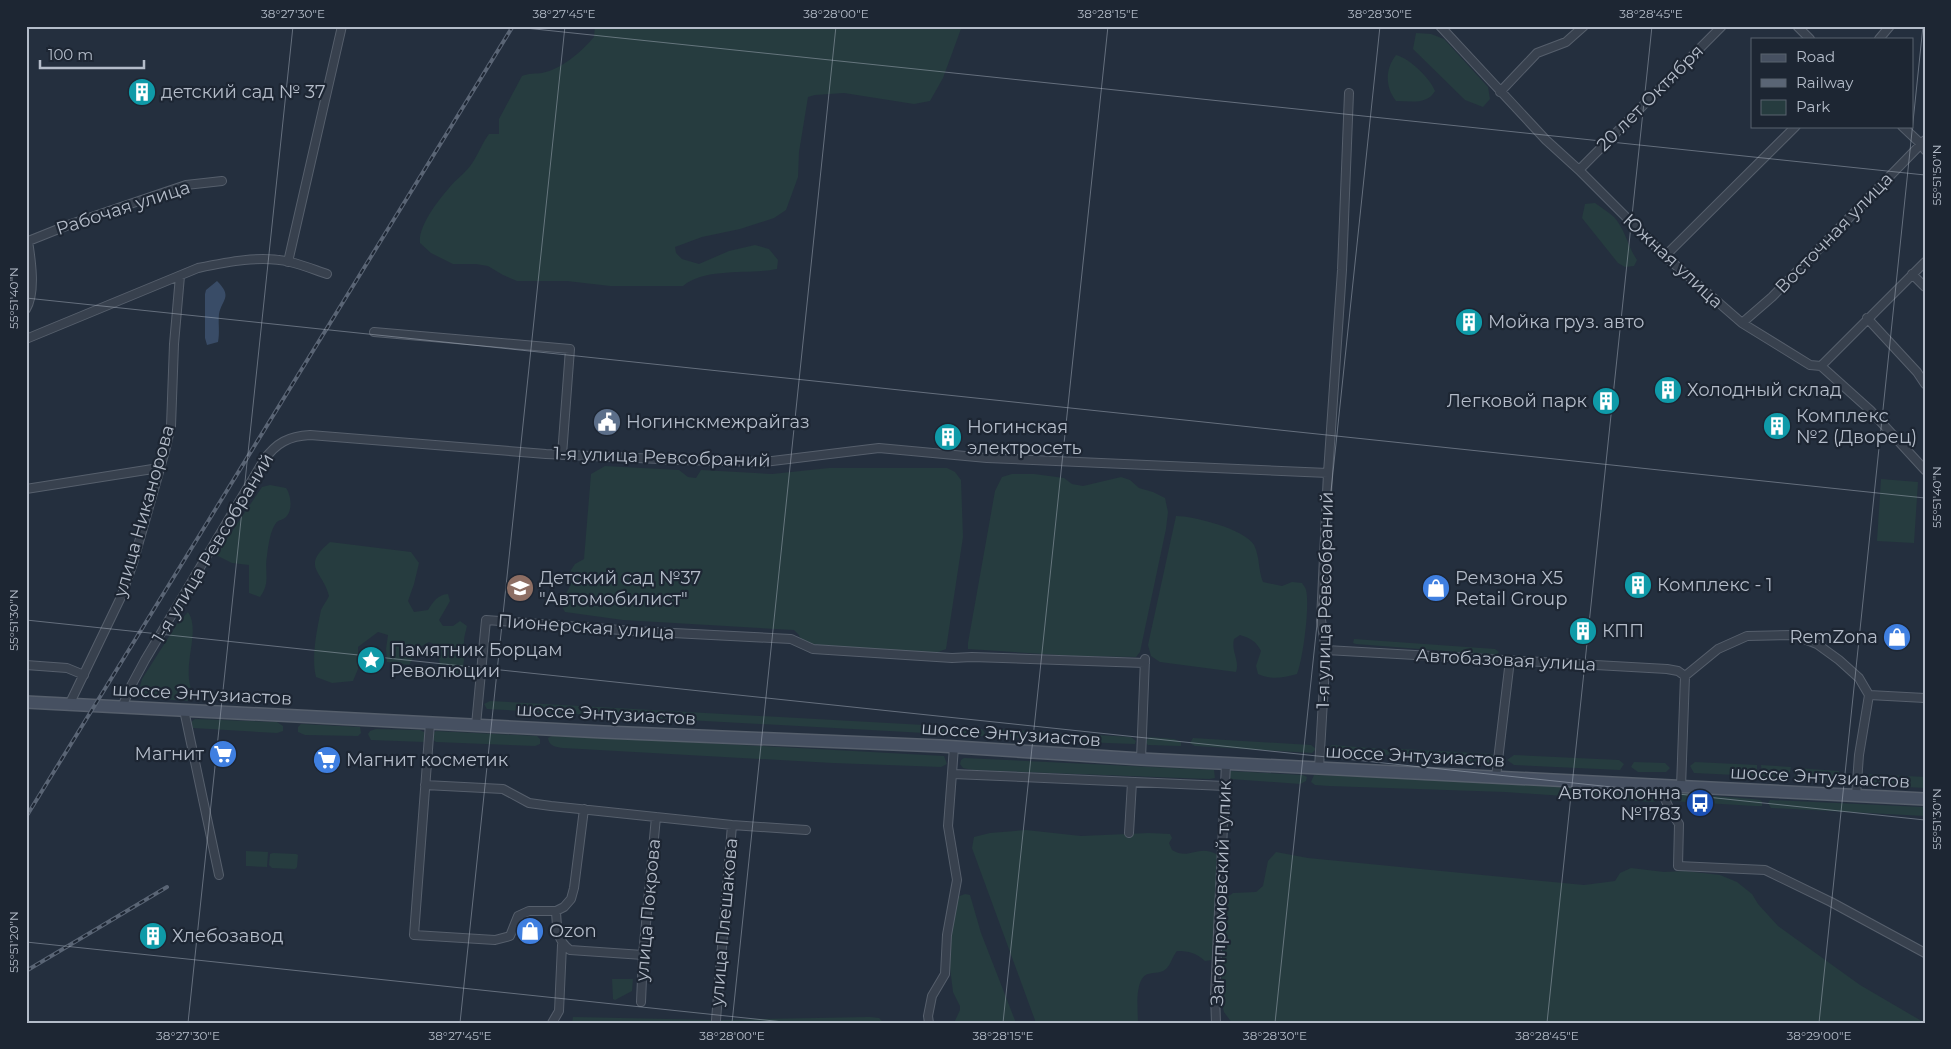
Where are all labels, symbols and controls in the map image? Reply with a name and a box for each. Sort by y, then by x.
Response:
text: 38°27'30"E [261,6,325,21]
text: 38°27'45"E [532,6,596,21]
text: 38°28'00"E [803,6,869,21]
text: 38°28'15"E [1078,6,1138,21]
text: 38°28'30"E [1348,6,1412,21]
text: 38°28'45"E [1619,6,1683,21]
scale bar [40,38,144,70]
legend [1751,38,1914,128]
street label: 20 лет Октября [1592,40,1708,156]
text: 100 m [48,45,93,64]
text: Road [1796,47,1835,66]
text: Railway [1796,73,1854,92]
building icon: детский сад № 37 [127,77,157,107]
place label: детский сад № 37 [161,81,326,103]
text: Park [1796,97,1830,116]
text: 55°51'50"N [1929,144,1944,206]
street label: Восточная улица [1771,168,1897,298]
street label: Рабочая улица [53,176,193,240]
street label: Южная улица [1618,209,1728,313]
text: 55°51'40"N [6,267,21,329]
building icon: Мойка груз. авто [1454,307,1484,337]
place label: Мойка груз. авто [1488,311,1644,333]
building icon: Холодный склад [1653,375,1683,405]
place label: Холодный склад [1687,379,1842,401]
building icon: Легковой парк [1591,386,1621,416]
place label: Легковой парк [1447,390,1588,412]
place label: Комплекс №2 (Дворец) [1796,405,1917,448]
public building icon: Ногинскмежрайгаз [592,407,622,437]
place label: Ногинскмежрайгаз [626,411,810,433]
building icon: Комплекс №2 (Дворец) [1762,411,1792,441]
place label: Ногинская электросеть [967,416,1082,459]
building icon: Ногинская электросеть [933,422,963,452]
street label: улица Никанорова [109,423,179,600]
street label: 1-я улица Ревсобраний [553,442,771,472]
street label: 1-я улица Ревсобраний [148,449,278,647]
text: 55°51'40"N [1929,466,1944,528]
street label: 1-я улица Ревсобраний [1312,491,1338,709]
place label: Детский сад №37 "Автомобилист" [539,567,701,610]
place label: Ремзона X5 Retail Group [1455,567,1567,610]
building icon: Комплекс - 1 [1623,570,1653,600]
school or university icon: Детский сад №37 "Автомобилист" [505,573,535,603]
shop icon: Ремзона X5 Retail Group [1421,573,1451,603]
place label: Комплекс - 1 [1657,574,1772,596]
text: 55°51'30"N [6,589,21,651]
street label: Пионерская улица [497,610,675,644]
building icon: КПП [1568,616,1598,646]
place label: КПП [1602,620,1644,642]
shop icon: RemZona [1882,622,1912,652]
place label: RemZona [1789,626,1878,648]
place label: Памятник Борцам Революции [390,639,563,682]
street label: Автобазовая улица [1415,644,1597,676]
place icon: Памятник Борцам Революции [356,645,386,675]
street label: шоссе Энтузиастов [111,678,293,710]
street label: шоссе Энтузиастов [515,698,697,730]
street label: шоссе Энтузиастов [920,717,1102,751]
supermarket icon: Магнит [208,739,238,769]
street label: шоссе Энтузиастов [1324,740,1506,772]
place label: Магнит [135,743,204,765]
supermarket icon: Магнит косметик [312,745,342,775]
place label: Магнит косметик [346,749,509,771]
street label: шоссе Энтузиастов [1729,761,1911,793]
street label: Заготпромовский тупик [1206,779,1236,1006]
place label: Автоколонна №1783 [1558,782,1681,825]
bus stop icon: Автоколонна №1783 [1685,788,1715,818]
text: 55°51'30"N [1929,788,1944,850]
street label: улица Плешакова [706,837,742,1008]
street label: улица Покрова [631,838,665,983]
text: 55°51'20"N [6,911,21,973]
shop icon: Ozon [515,916,545,946]
place label: Ozon [549,920,597,942]
building icon: Хлебозавод [138,921,168,951]
place label: Хлебозавод [172,925,284,947]
text: 38°27'30"E [156,1028,220,1043]
text: 38°27'45"E [428,1028,492,1043]
text: 38°28'00"E [699,1028,765,1043]
text: 38°28'15"E [973,1028,1033,1043]
text: 38°28'30"E [1243,1028,1307,1043]
text: 38°28'45"E [1515,1028,1579,1043]
text: 38°29'00"E [1786,1028,1852,1043]

